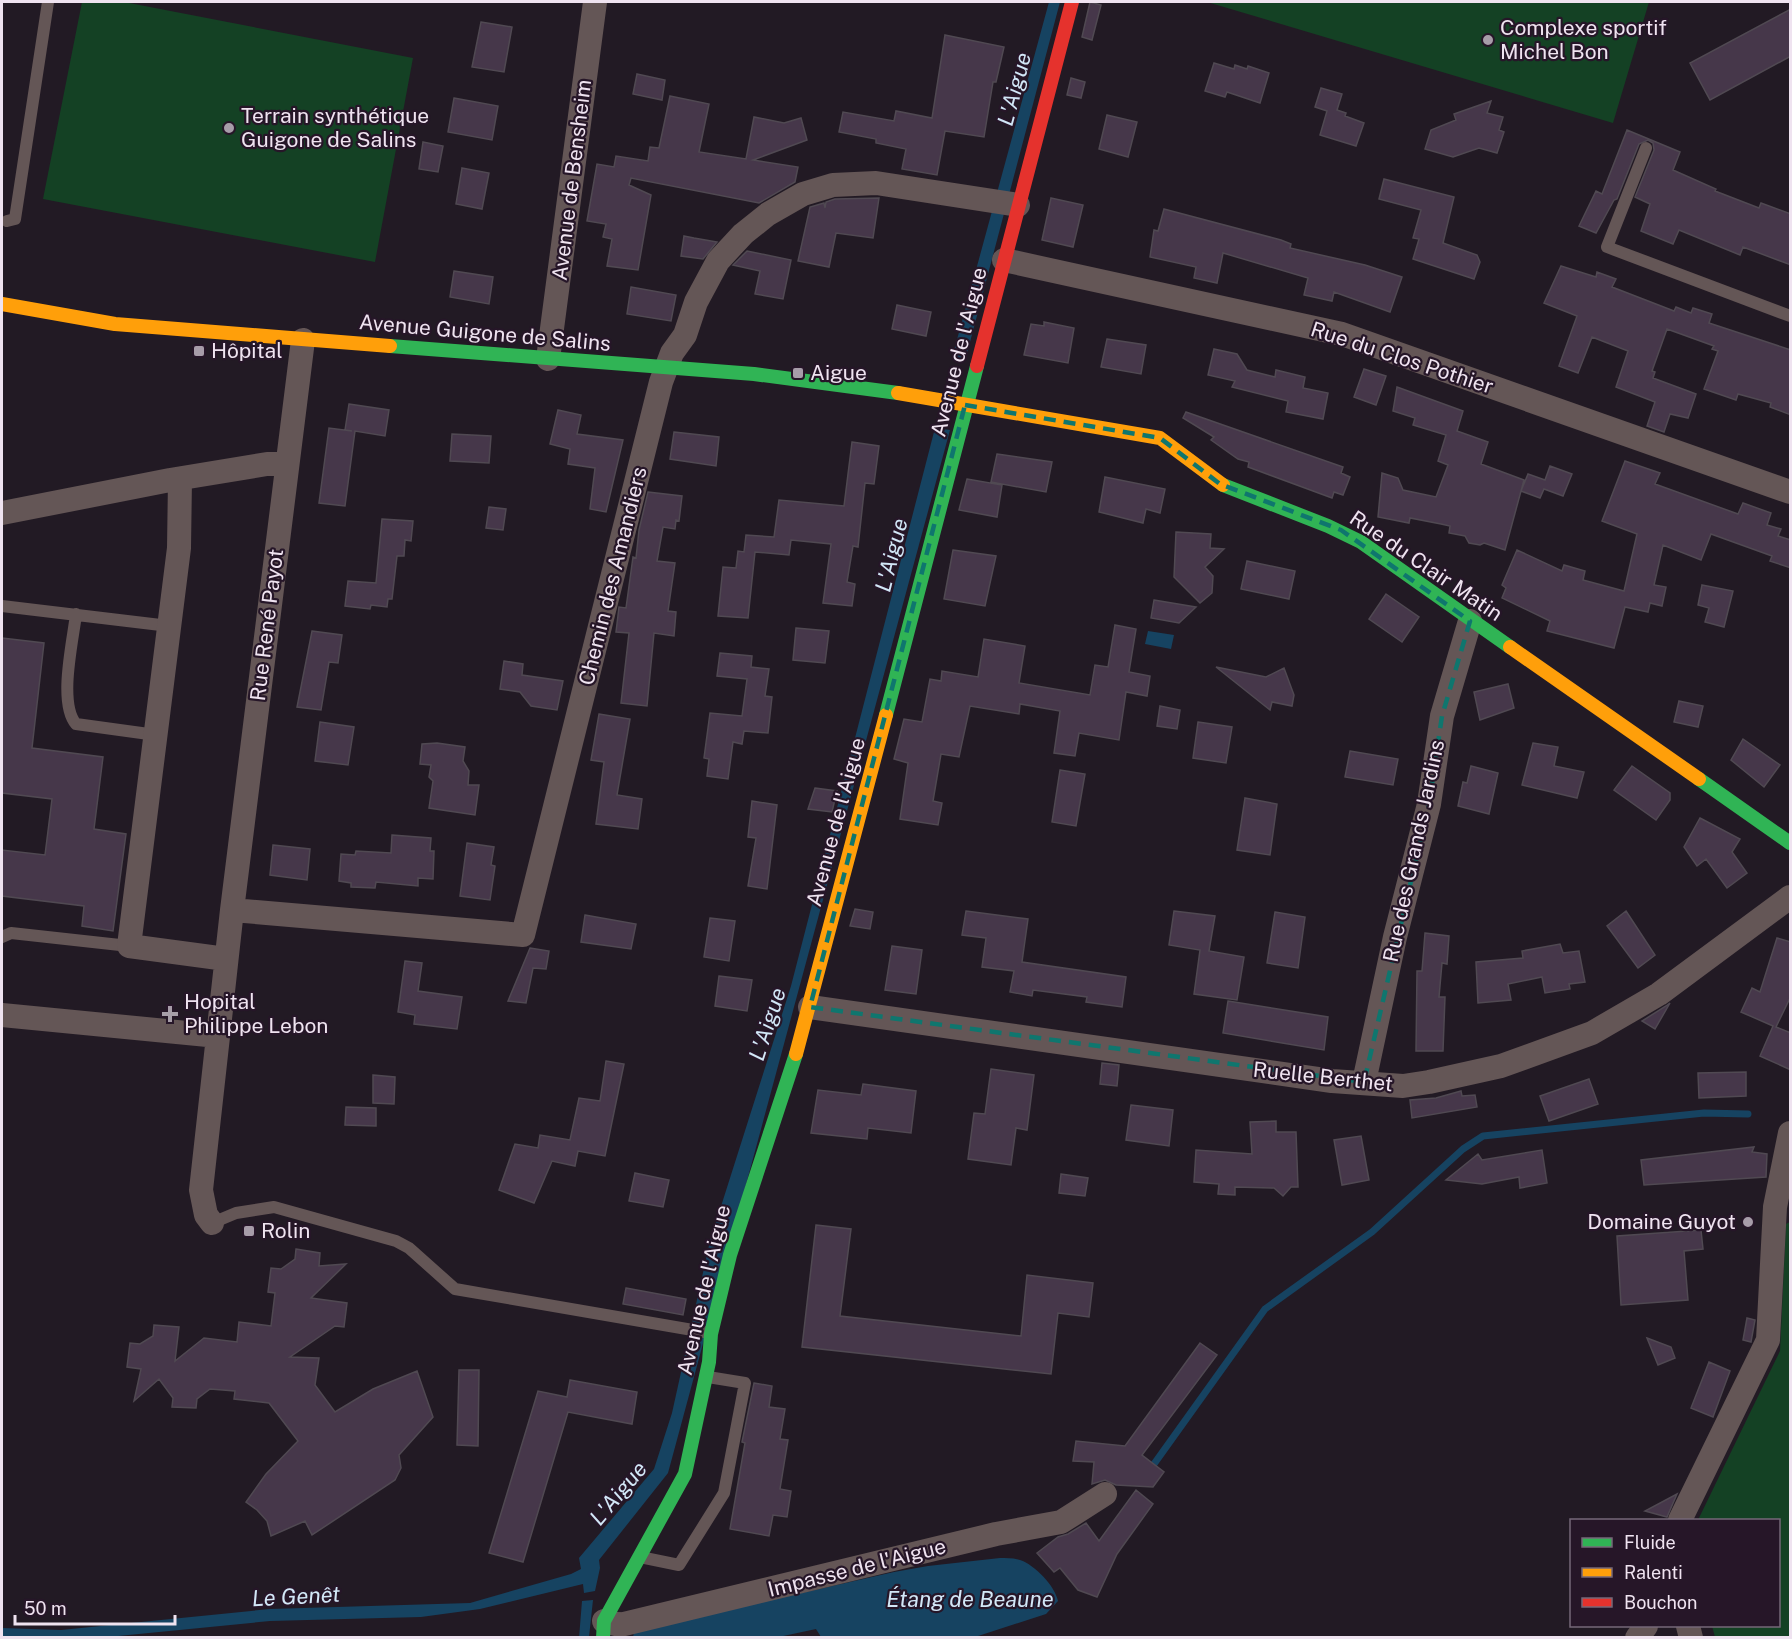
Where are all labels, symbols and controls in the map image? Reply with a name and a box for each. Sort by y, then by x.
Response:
place label: Complexe sportif Michel Bon [1500,15,1667,64]
marker: Complexe sportif Michel Bon [1481,33,1495,47]
water label: L'Aigue [992,49,1036,129]
street label: Avenue de Bensheim [547,78,596,282]
place label: Terrain synthétique Guigone de Salins [241,103,429,152]
marker: Terrain synthétique Guigone de Salins [222,121,236,135]
street label: Avenue de l'Aigue [925,265,992,439]
street label: Avenue Guigone de Salins [358,309,612,356]
street label: Rue du Clos Pothier [1308,316,1497,399]
place label: Hôpital [211,338,283,363]
marker: Hôpital [192,344,206,358]
place label: Aigue [810,360,867,385]
marker: Aigue [791,366,805,380]
street label: Chemin des Amandiers [573,464,652,688]
street label: Rue du Clair Matin [1345,505,1507,626]
water label: L'Aigue [869,515,913,595]
street label: Rue René Payot [245,548,288,702]
street label: Avenue de l'Aigue [801,735,870,909]
street label: Rue des Grands Jardins [1378,738,1449,964]
water label: L'Aigue [743,984,791,1064]
place label: Hopital Philippe Lebon [184,989,328,1038]
marker: Hopital Philippe Lebon [161,1005,179,1023]
street label: Ruelle Berthet [1252,1057,1394,1096]
street label: Avenue de l'Aigue [672,1202,735,1377]
place label: Domaine Guyot [1587,1209,1736,1234]
marker: Domaine Guyot [1741,1215,1755,1229]
place label: Rolin [261,1218,310,1243]
marker: Rolin [242,1224,256,1238]
water label: L'Aigue [584,1456,652,1530]
legend [1570,1519,1780,1627]
text: Fluide [1624,1532,1676,1553]
street label: Impasse de l'Aigue [765,1533,949,1602]
text: Ralenti [1624,1562,1683,1583]
water label: Le Genêt [251,1581,342,1611]
water label: Étang de Beaune [886,1586,1054,1612]
scale bar [15,1588,176,1626]
text: Bouchon [1624,1592,1697,1613]
text: 50 m [24,1598,67,1619]

